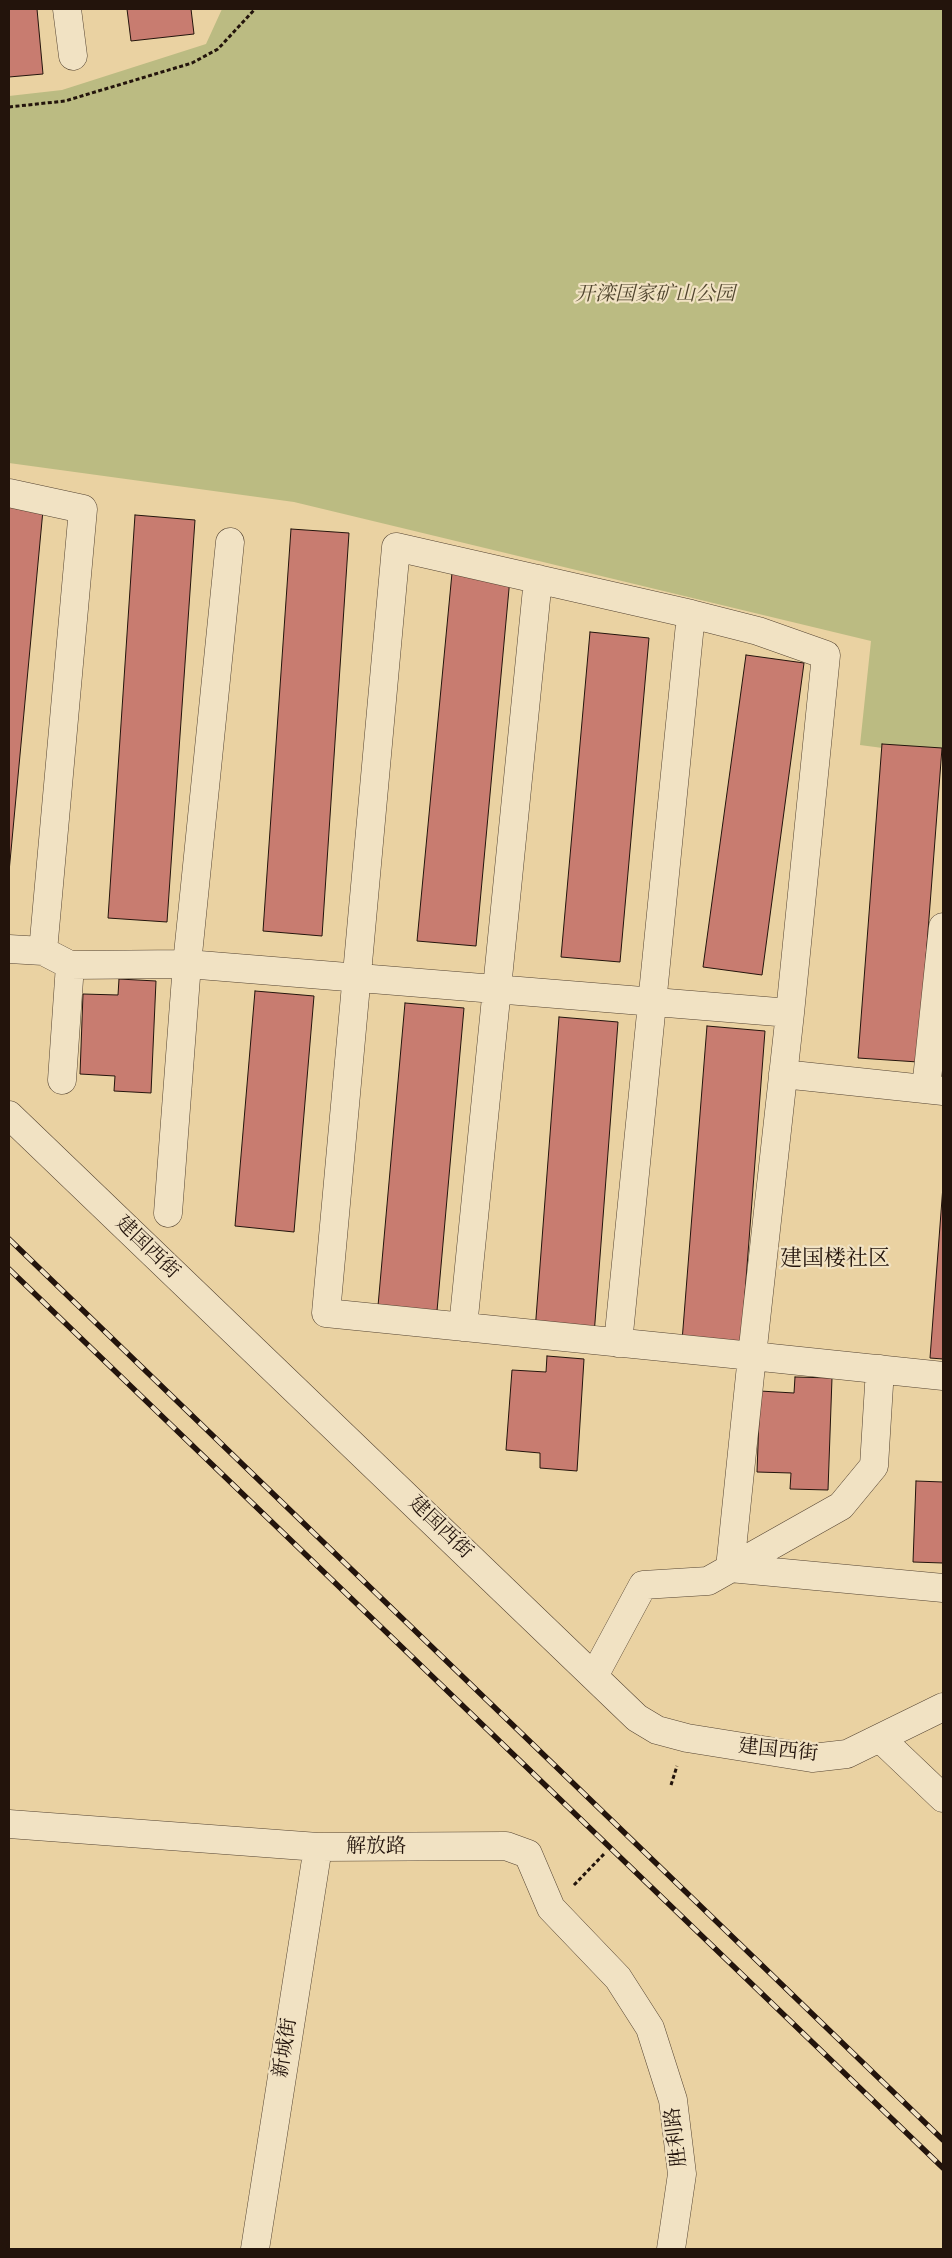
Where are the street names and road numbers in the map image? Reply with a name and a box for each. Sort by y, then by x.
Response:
street label: 建国西街 [110,1212,184,1284]
street label: 建国西街 [403,1492,477,1564]
street label: 建国西街 [737,1735,819,1767]
street label: 解放路 [346,1835,406,1859]
street label: 新城街 [269,2016,303,2080]
street label: 胜利路 [661,2106,693,2168]

